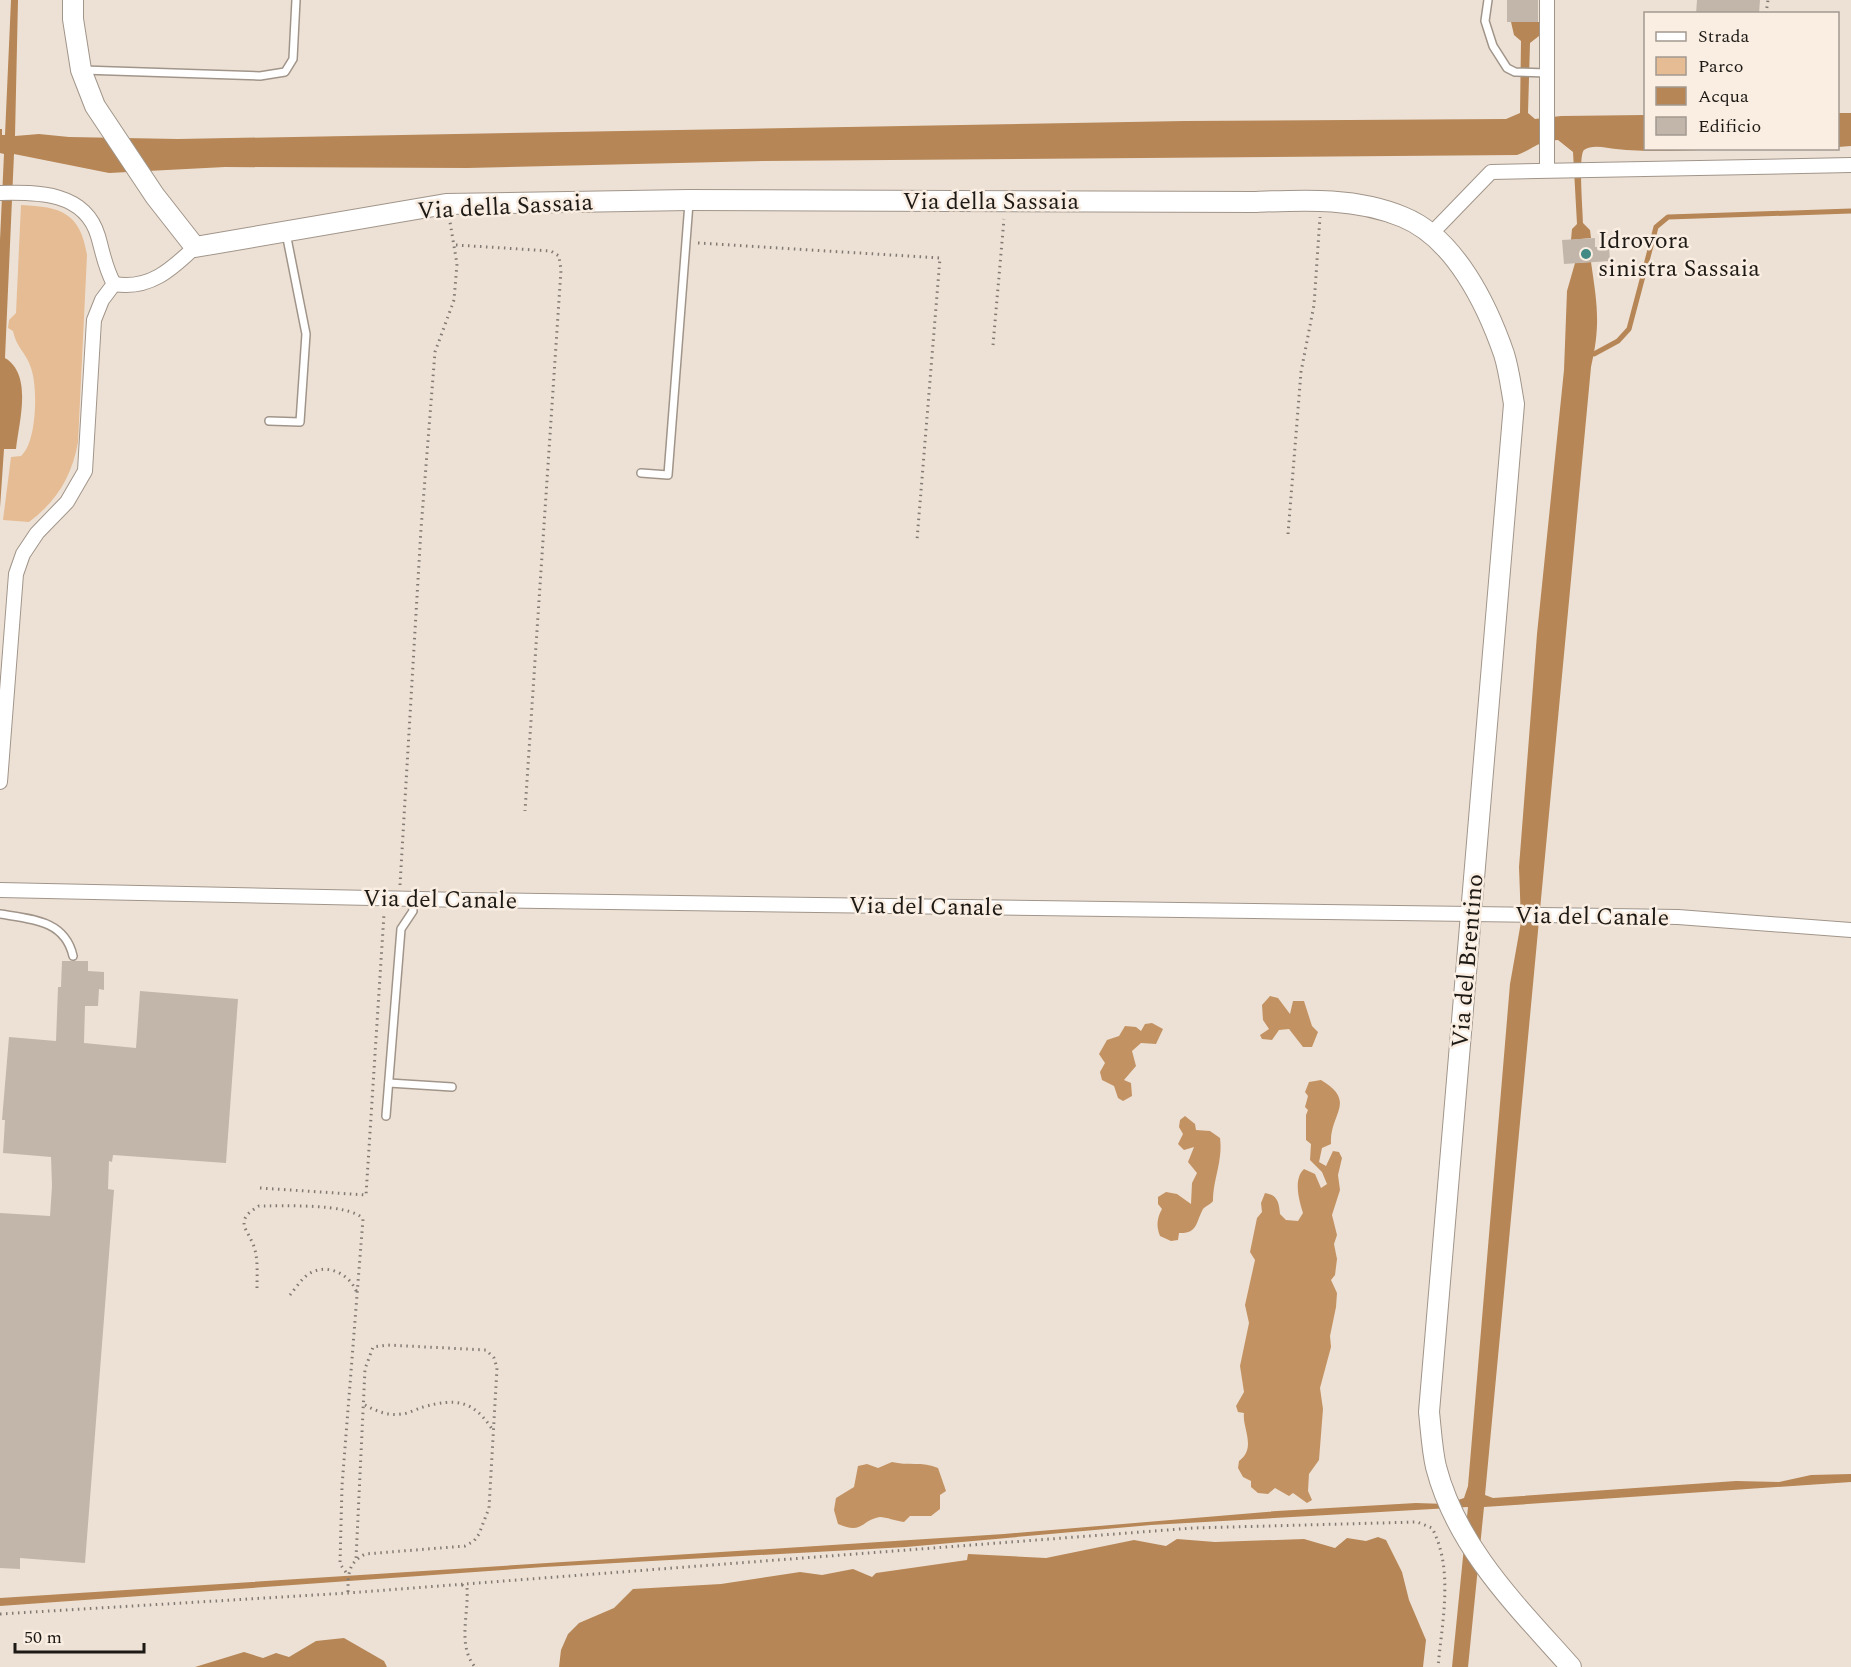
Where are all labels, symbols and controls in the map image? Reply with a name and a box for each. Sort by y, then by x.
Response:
legend [1644,12,1839,150]
text: Strada [1698,23,1749,50]
text: Parco [1698,53,1743,80]
text: Acqua [1698,83,1749,110]
text: Edificio [1698,113,1761,140]
street label: Via della Sassaia [416,184,594,230]
street label: Via della Sassaia [903,184,1079,220]
place label: Idrovora sinistra Sassaia [1598,223,1760,287]
marker: Idrovora sinistra Sassaia [1579,247,1593,261]
street label: Via del Brentino [1442,872,1494,1050]
street label: Via del Canale [362,881,517,919]
street label: Via del Canale [848,888,1003,926]
street label: Via del Canale [1514,898,1669,936]
scale bar [15,1616,144,1654]
text: 50 m [24,1624,62,1651]

